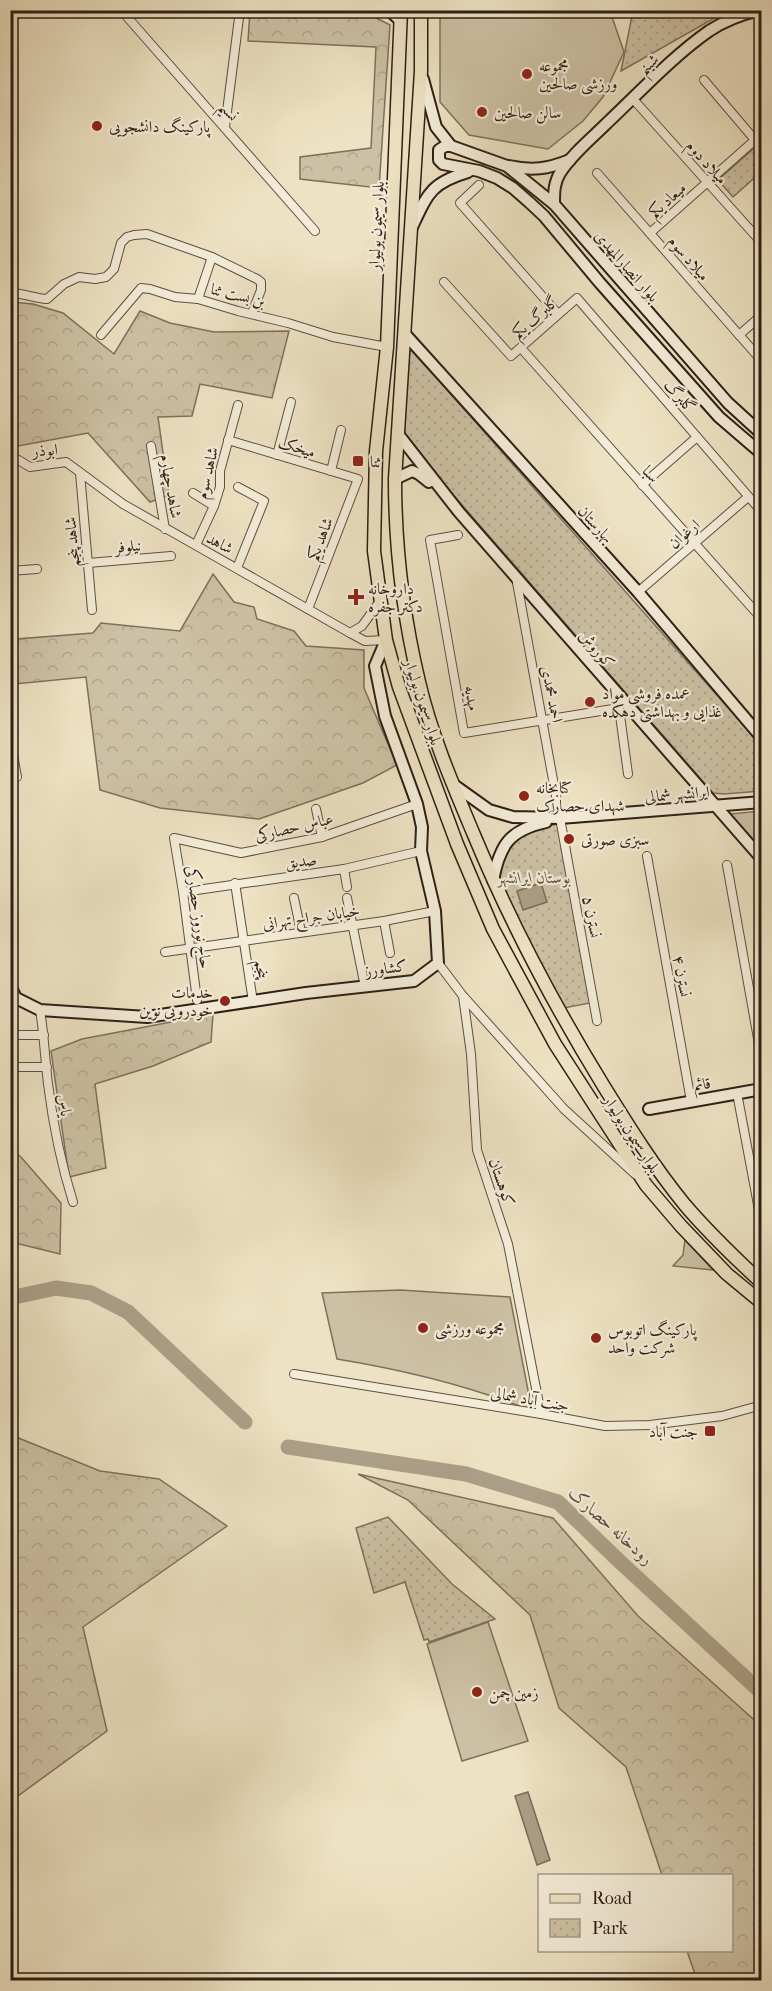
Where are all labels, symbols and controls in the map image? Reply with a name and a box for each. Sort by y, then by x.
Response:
street label: شبنم [633,50,667,84]
place label: مجموعه ورزشی صالحین [539,56,617,95]
marker: مجموعه ورزشی صالحین [520,67,534,81]
street label: نسیم [210,97,243,130]
place label: سالن صالحین [494,103,561,124]
marker: سالن صالحین [475,105,489,119]
place label: پارکینگ دانشجویی [109,116,211,138]
marker: پارکینگ دانشجویی [90,119,104,133]
street label: میلاد دوم [679,136,732,191]
street label: میعاد یکم [644,178,694,226]
street label: بلوار سیمون بولیوار [364,181,389,273]
street label: بلوار انصارالمهدی [591,226,663,306]
street label: میلاد سوم [660,232,714,288]
street label: بن بست ثنا [208,279,267,312]
street label: گلبرگ یکم [508,292,566,347]
street label: گلبرگ [660,375,700,417]
street label: میخک [276,432,318,462]
street label: ابوذر [30,440,59,462]
street label: شاهد سوم [192,445,227,502]
street label: شاهد چهارم [151,452,186,521]
place label: ثنا [370,452,381,471]
marker: ثنا [351,454,365,468]
street label: سبا [638,461,664,487]
street label: بهارستان [573,501,618,548]
street label: شاهد یکم [303,515,343,566]
street label: ارغوان [664,515,704,554]
street label: شاهد پنجم [60,516,90,568]
street label: شاهد [203,528,237,558]
street label: نیلوفر [112,535,142,558]
place label: داروخانه دکتر جفره [368,579,423,617]
marker: داروخانه دکتر جفره [349,590,363,604]
street label: کوروش [574,626,619,673]
street label: بلوار سیمون بولیوار [399,655,446,748]
street label: احمد محمدی [537,664,567,724]
street label: مهدیه [459,684,484,712]
place label: عمده فروشی مواد غذایی و بهداشتی دهکده [602,684,722,723]
marker: عمده فروشی مواد غذایی و بهداشتی دهکده [583,695,597,709]
place label: کتابخانه شهدای حصارک [536,778,625,816]
street label: ایرانشهر شمالی [644,782,710,807]
marker: کتابخانه شهدای حصارک [517,789,531,803]
street label: عباس حصارکی [253,808,335,845]
place label: سبزی صورتی [581,830,649,850]
marker: سبزی صورتی [562,832,576,846]
street label: صدیق [284,850,318,873]
street label: حاج نوروز حصارکی [177,864,217,970]
park label: بوستان ایرانشهر [496,868,571,888]
street label: نسترن ۵ [579,895,605,939]
street label: خیابان جراح تهرانی [261,901,362,938]
street label: نسترن ۴ [669,954,695,998]
street label: کشاورز [362,956,408,981]
street label: پنجم [245,958,273,982]
place label: خدمات خودرویی نوین [139,983,213,1021]
marker: خدمات خودرویی نوین [218,994,232,1008]
street label: قائم [692,1073,713,1100]
street label: بلوار سیمون بولیوار [598,1090,664,1177]
street label: یاس [53,1092,76,1119]
street label: کوهستان [484,1156,519,1209]
place label: مجموعه ورزشی [435,1319,504,1340]
place label: پارکینگ اتوبوس شرکت واحد [608,1319,697,1358]
marker: مجموعه ورزشی [416,1321,430,1335]
marker: پارکینگ اتوبوس شرکت واحد [589,1331,603,1345]
street label: جنت آباد شمالی [489,1383,571,1415]
place label: جنت آباد [649,1422,698,1441]
marker: جنت آباد [703,1424,717,1438]
water label: رودخانه حصارک [564,1482,658,1570]
place label: زمین چمن [489,1683,539,1704]
marker: زمین چمن [470,1685,484,1699]
legend [538,1874,733,1952]
text: Road [592,1888,632,1909]
text: Park [592,1918,629,1939]

